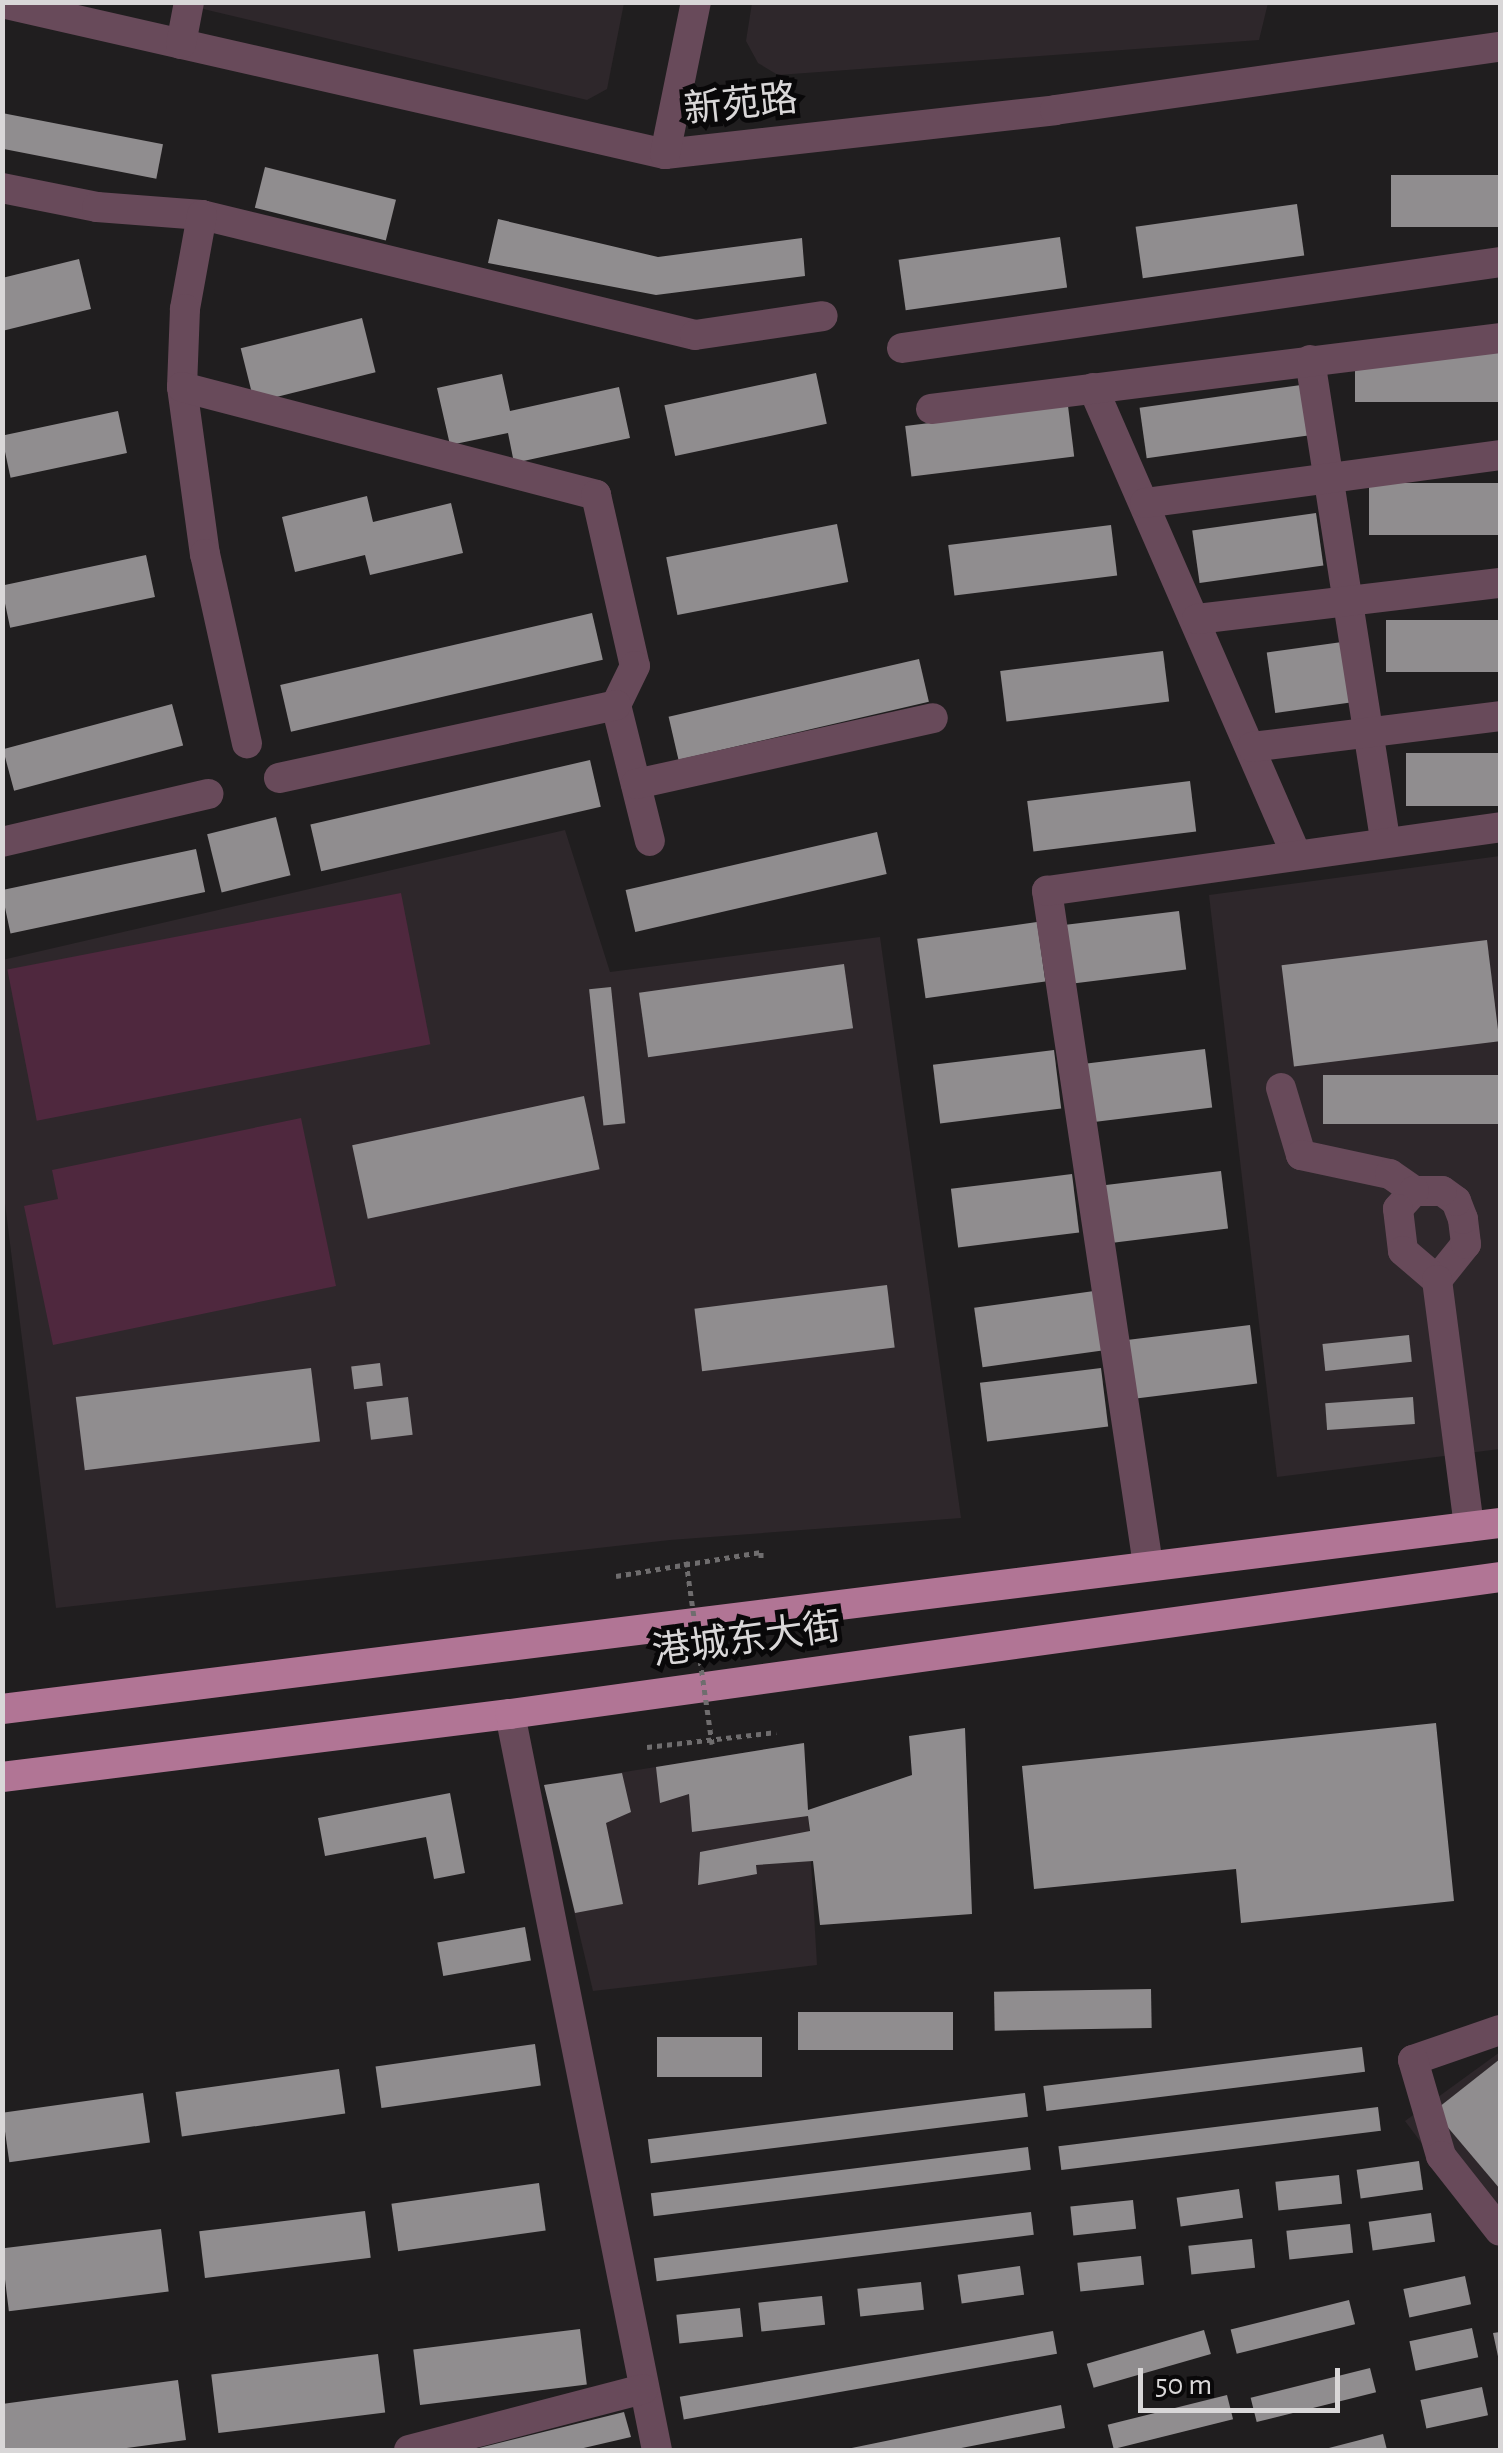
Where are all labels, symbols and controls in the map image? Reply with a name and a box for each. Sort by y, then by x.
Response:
street label: 新苑路 [682,77,800,135]
street label: 港城东大街 [650,1605,844,1677]
scale bar [1143,2348,1346,2410]
text: 50 m [1155,2370,1212,2400]

